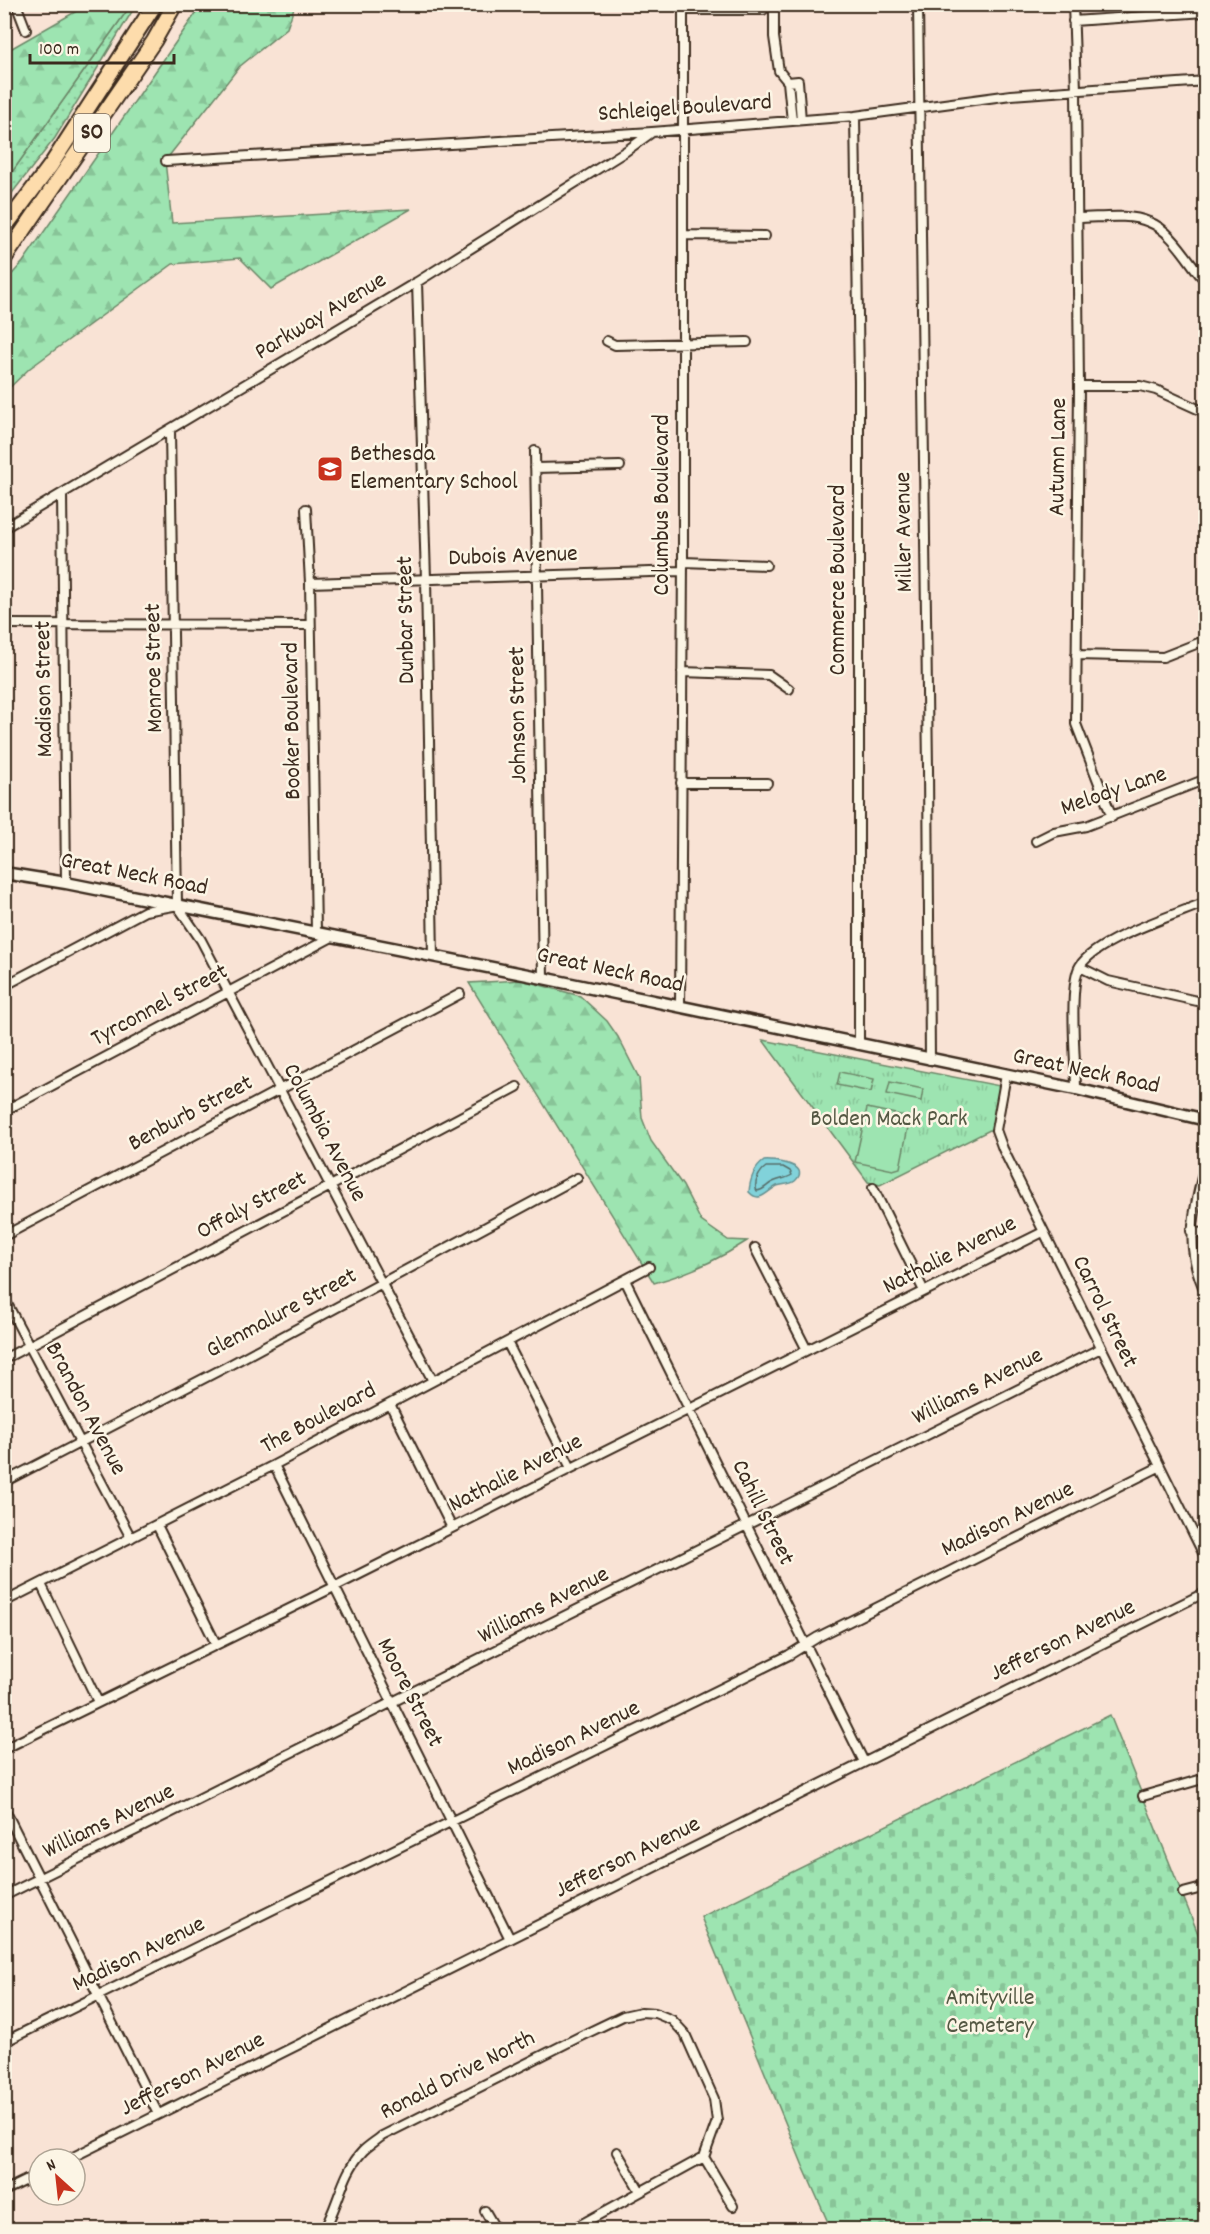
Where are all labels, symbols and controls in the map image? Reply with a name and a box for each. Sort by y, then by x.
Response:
scale bar [30,27,174,65]
text: 100 m [39,38,79,63]
street label: Schleigel Boulevard [597,86,773,132]
road number: SO [74,114,110,152]
street label: Parkway Avenue [249,264,393,370]
street label: Autumn Lane [1041,397,1077,517]
street label: Columbus Boulevard [646,414,680,596]
place label: Bethesda Elementary School [350,438,518,500]
school or university icon: Bethesda Elementary School [315,454,345,484]
street label: Miller Avenue [887,471,923,593]
street label: Commerce Boulevard [822,485,856,675]
street label: Dubois Avenue [448,538,578,576]
street label: Dunbar Street [389,555,425,684]
street label: Monroe Street [137,603,173,733]
street label: Madison Street [27,620,63,758]
street label: Booker Boulevard [275,642,311,800]
street label: Johnson Street [501,646,537,784]
street label: Melody Lane [1056,758,1172,826]
street label: Great Neck Road [57,844,211,906]
street label: Great Neck Road [533,939,687,1003]
street label: Tyrconnel Street [85,956,235,1056]
street label: Great Neck Road [1009,1040,1163,1104]
street label: Columbia Avenue [273,1058,375,1208]
street label: Benburb Street [123,1067,260,1161]
park label: Bolden Mack Park [810,1103,968,1137]
street label: Offaly Street [191,1163,313,1249]
street label: Nathalie Avenue [877,1208,1023,1304]
street label: Carrol Street [1062,1250,1146,1374]
street label: Glenmalure Street [200,1260,364,1368]
street label: Brandon Avenue [36,1336,134,1482]
street label: Williams Avenue [907,1339,1049,1435]
street label: The Boulevard [255,1374,383,1464]
street label: Nathalie Avenue [443,1426,589,1522]
street label: Cahill Street [722,1454,802,1572]
street label: Madison Avenue [936,1473,1080,1567]
street label: Williams Avenue [473,1558,615,1654]
street label: Jefferson Avenue [985,1591,1141,1691]
street label: Moore Street [367,1632,451,1754]
street label: Madison Avenue [502,1692,646,1786]
street label: Williams Avenue [37,1775,181,1869]
street label: Jefferson Avenue [550,1808,706,1908]
street label: Madison Avenue [67,1908,211,2002]
park label: Amityville Cemetery [946,1982,1035,2044]
street label: Ronald Drive North [374,2022,542,2130]
street label: Jefferson Avenue [115,2024,271,2126]
north arrow [27,2147,87,2207]
text: N [43,2154,60,2178]

